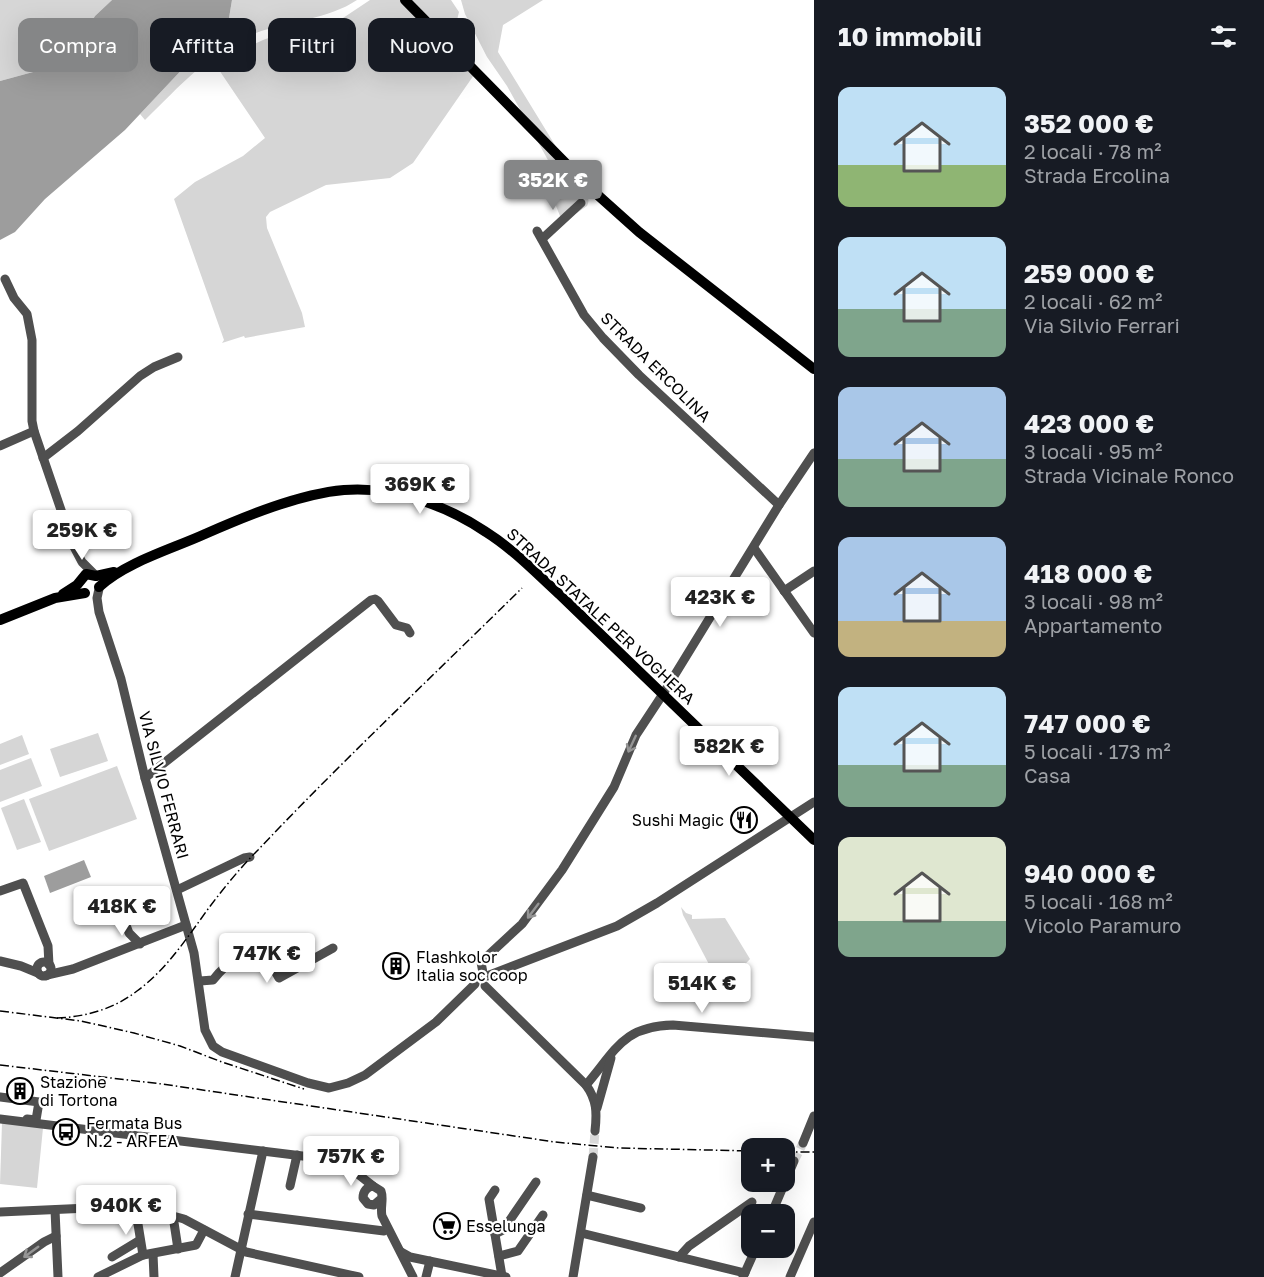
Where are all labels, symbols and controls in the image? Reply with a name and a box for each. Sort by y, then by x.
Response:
chip: Compra [18,18,138,72]
chip: Affitta [150,18,256,72]
chip: Filtri [268,18,356,72]
chip: Nuovo [368,18,475,72]
icon: filters [1207,20,1240,53]
text: 10 immobili [838,21,982,52]
text: 352 000 € [1024,108,1154,139]
icon: home [886,111,958,183]
text: 2 locali · 78 m² [1024,139,1161,163]
pin: 352K € [504,160,602,211]
text: Strada Ercolina [1024,163,1170,187]
text: 352K € [518,167,588,191]
text: 259 000 € [1024,258,1154,289]
icon: home [886,261,958,333]
text: 2 locali · 62 m² [1024,289,1162,313]
street label: STRADA ERCOLINA [597,308,715,426]
text: Via Silvio Ferrari [1024,313,1180,337]
text: 423 000 € [1024,408,1154,439]
icon: home [886,411,958,483]
text: 3 locali · 95 m² [1024,439,1162,463]
text: Strada Vicinale Ronco [1024,463,1234,487]
pin: 369K € [371,464,469,515]
text: 369K € [384,471,456,495]
pin: 259K € [33,510,131,561]
text: 259K € [47,517,117,541]
street label: STRADA STATALE PER VOGHERA [503,524,699,709]
text: 418 000 € [1024,558,1152,589]
icon: home [886,561,958,633]
pin: 423K € [671,577,769,628]
text: 423K € [685,584,755,608]
text: 3 locali · 98 m² [1024,589,1163,613]
text: Appartamento [1024,613,1162,637]
text: 747 000 € [1024,708,1151,739]
street label: VIA SILVIO FERRARI [135,709,193,861]
icon: home [886,711,958,783]
pin: 582K € [680,726,778,777]
text: 582K € [694,733,764,757]
one-way arrow [626,734,638,752]
text: 5 locali · 173 m² [1024,739,1171,763]
text: Casa [1024,763,1071,787]
restaurant icon: Sushi Magic [729,805,759,835]
place label: Sushi Magic [632,810,724,830]
text: 940 000 € [1024,858,1156,889]
icon: home [886,861,958,933]
pin: 418K € [73,886,171,937]
text: 5 locali · 168 m² [1024,889,1173,913]
text: 418K € [87,893,157,917]
one-way arrow [527,902,539,918]
text: Vicolo Paramuro [1024,913,1181,937]
pin: 747K € [218,933,316,984]
text: 747K € [233,940,301,964]
place label: Flashkolor Italia soc coop [416,947,528,985]
building icon: Flashkolor Italia soc coop [381,951,411,981]
pin: 514K € [653,963,751,1014]
text: 514K € [668,970,736,994]
place label: Stazione di Tortona [40,1072,118,1110]
building icon: Stazione di Tortona [5,1076,35,1106]
place label: Fermata Bus N.2 - ARFEA [86,1113,182,1151]
bus stop icon: Fermata Bus N.2 - ARFEA [51,1117,81,1147]
pin: 757K € [302,1136,400,1187]
map controls [741,1138,795,1258]
button: + [741,1138,795,1192]
text: 757K € [317,1143,385,1167]
pin: 940K € [77,1185,175,1236]
text: 940K € [90,1192,162,1216]
button: − [741,1204,795,1258]
supermarket icon: Esselunga [432,1211,462,1241]
place label: Esselunga [466,1216,546,1236]
one-way arrow [23,1246,39,1258]

